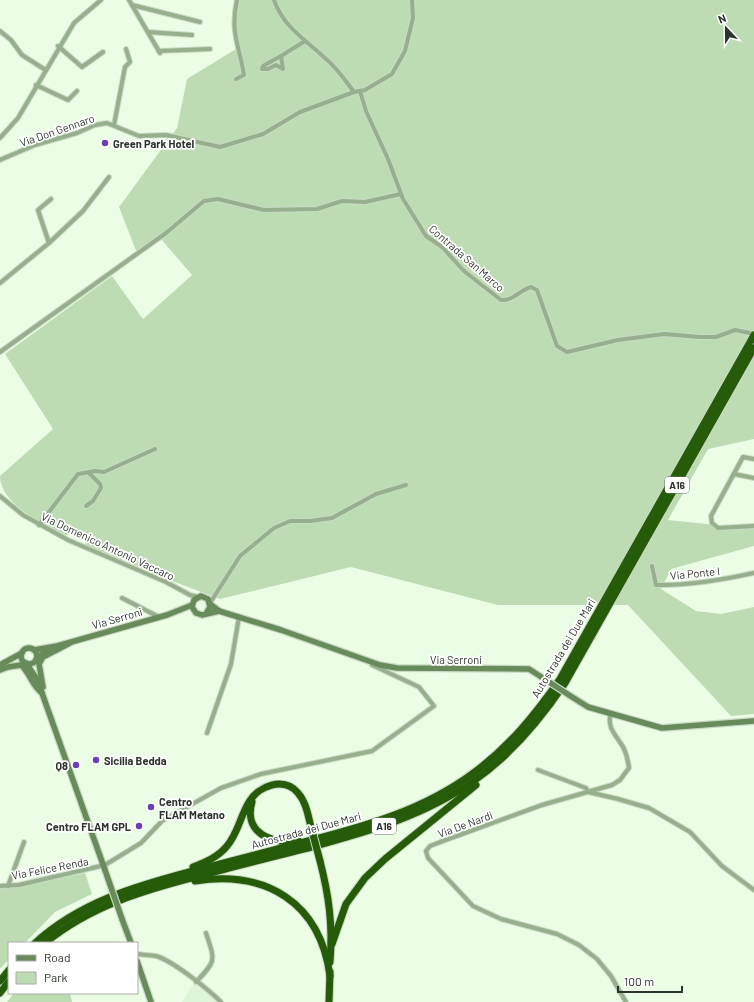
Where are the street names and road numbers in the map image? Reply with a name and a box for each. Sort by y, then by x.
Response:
street label: Via Don Gennaro [18,111,96,149]
street label: Contrada San Marco [427,222,507,294]
road number: A16 [665,477,689,493]
street label: Via Domenico Antonio Vaccaro [39,509,177,583]
street label: Via Ponte I [669,564,721,582]
street label: Autostrada dei Due Mari [528,596,598,700]
street label: Via Serroni [90,605,144,631]
street label: Via Serroni [430,653,482,666]
street label: Via De Nardi [436,808,495,840]
street label: Autostrada dei Due Mari [250,809,362,851]
road number: A16 [372,818,396,834]
street label: Via Felice Renda [11,854,89,882]

